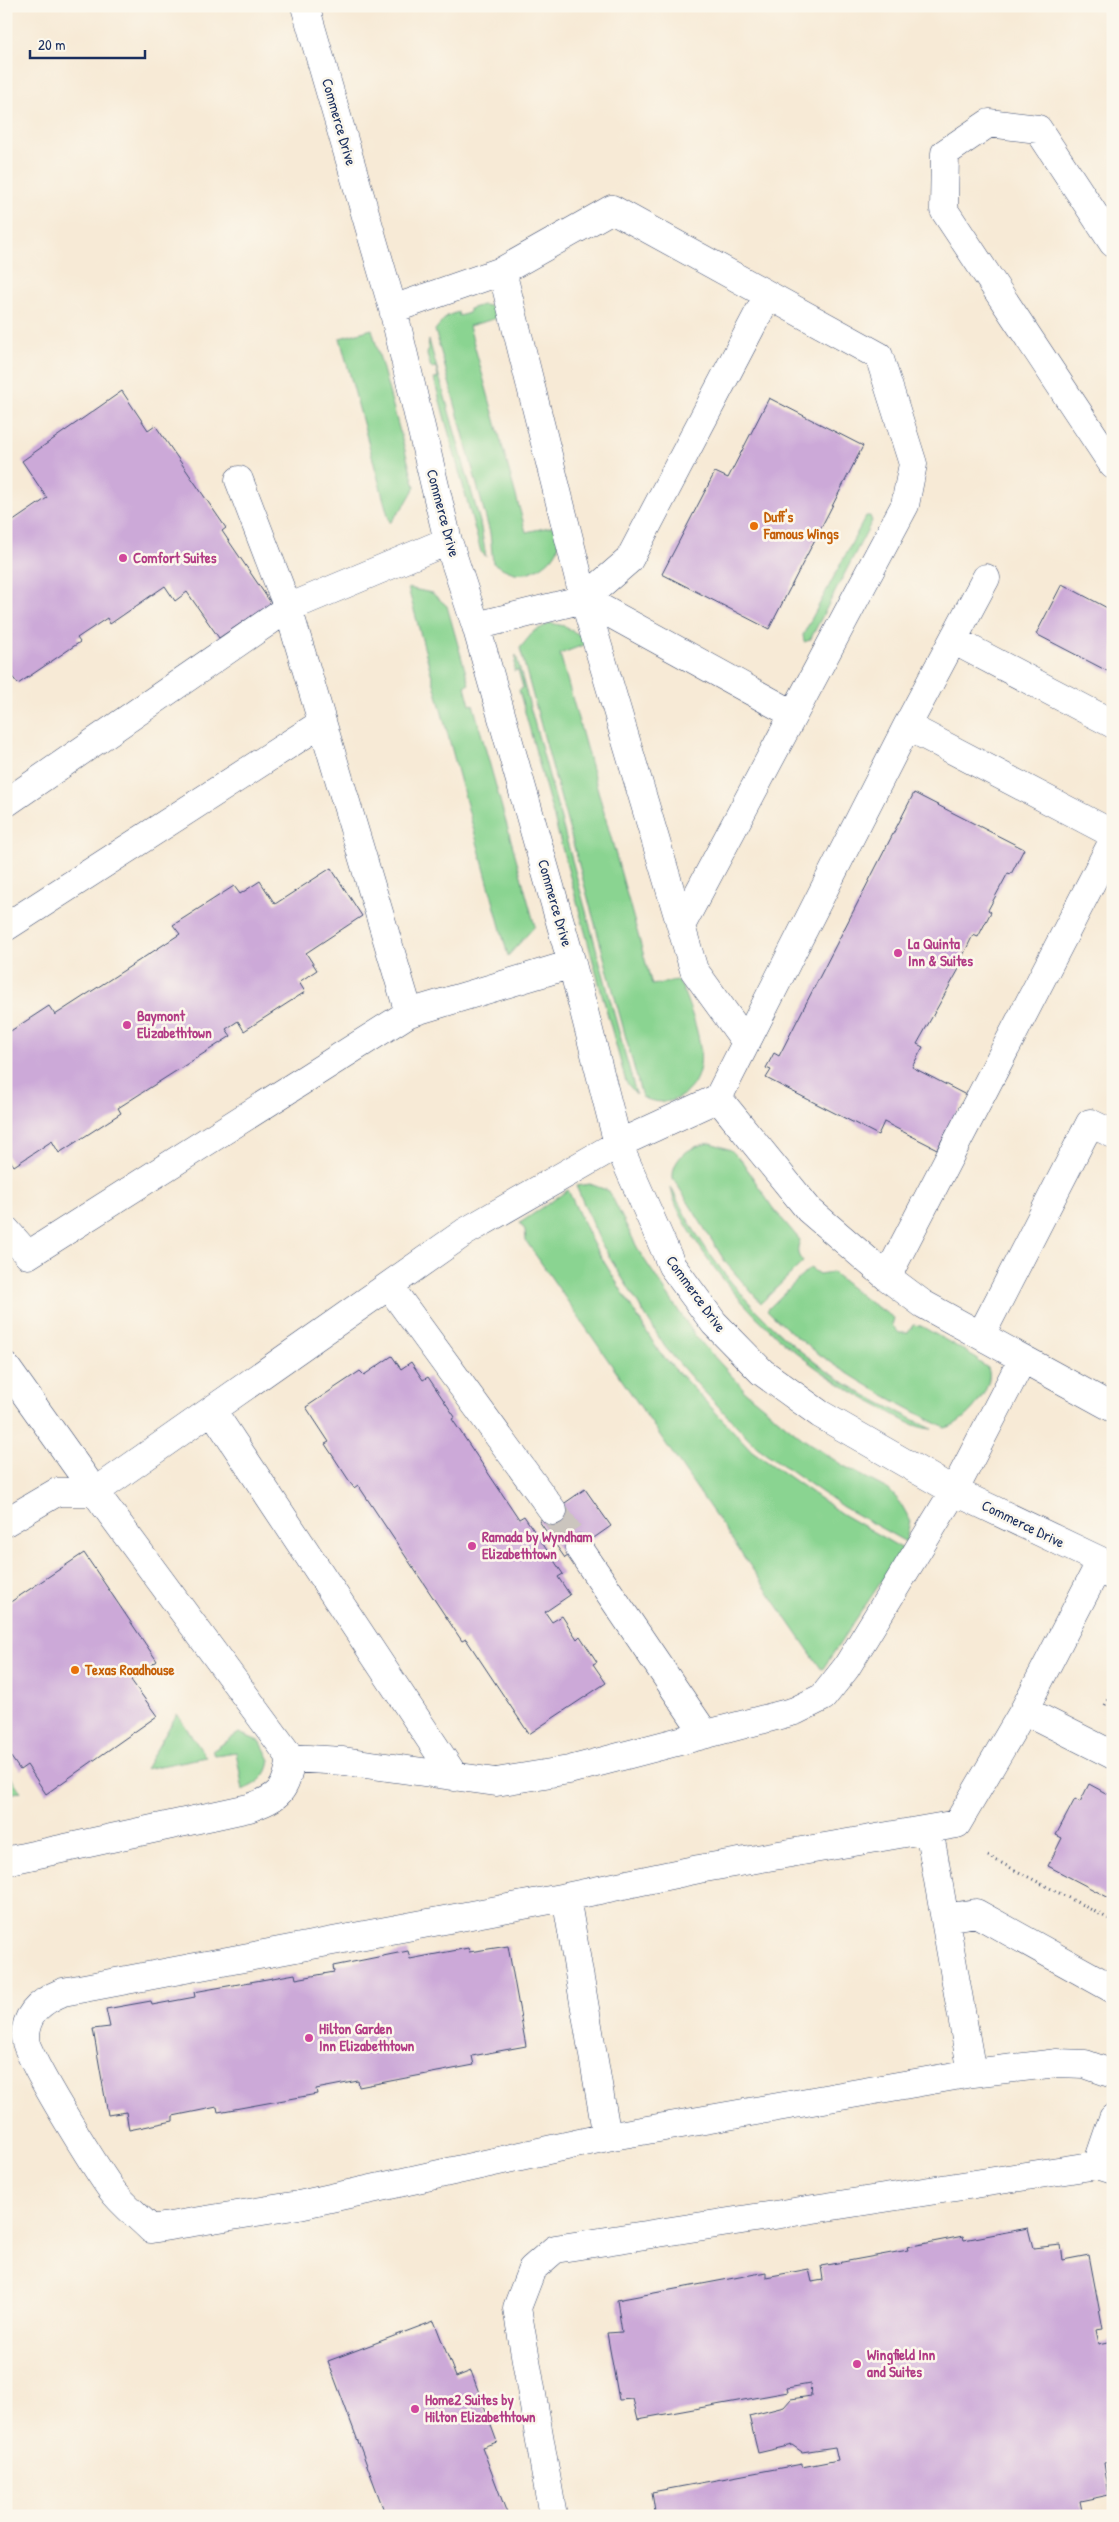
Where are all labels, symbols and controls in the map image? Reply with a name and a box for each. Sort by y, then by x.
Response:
scale bar [30,28,145,60]
text: 20 m [38,34,65,55]
street label: Commerce Drive [317,76,362,168]
street label: Commerce Drive [422,467,465,559]
place label: Duff's Famous Wings [763,506,839,545]
marker: Duff's Famous Wings [748,520,760,532]
place label: Comfort Suites [133,547,217,568]
marker: Comfort Suites [117,552,129,564]
street label: Commerce Drive [533,857,578,949]
place label: La Quinta Inn & Suites [908,933,973,971]
marker: La Quinta Inn & Suites [892,947,904,959]
place label: Baymont Elizabethtown [137,1005,212,1043]
marker: Baymont Elizabethtown [121,1019,133,1031]
street label: Commerce Drive [661,1251,731,1336]
street label: Commerce Drive [978,1494,1068,1553]
place label: Ramada by Wyndham Elizabethtown [482,1526,593,1564]
marker: Ramada by Wyndham Elizabethtown [466,1540,478,1552]
place label: Texas Roadhouse [84,1659,175,1680]
marker: Texas Roadhouse [69,1664,81,1676]
place label: Hilton Garden Inn Elizabethtown [319,2018,415,2056]
marker: Hilton Garden Inn Elizabethtown [303,2032,315,2044]
place label: Wingfield Inn and Suites [867,2344,936,2382]
marker: Wingfield Inn and Suites [851,2358,863,2370]
place label: Home2 Suites by Hilton Elizabethtown [425,2389,536,2427]
marker: Home2 Suites by Hilton Elizabethtown [409,2403,421,2415]

